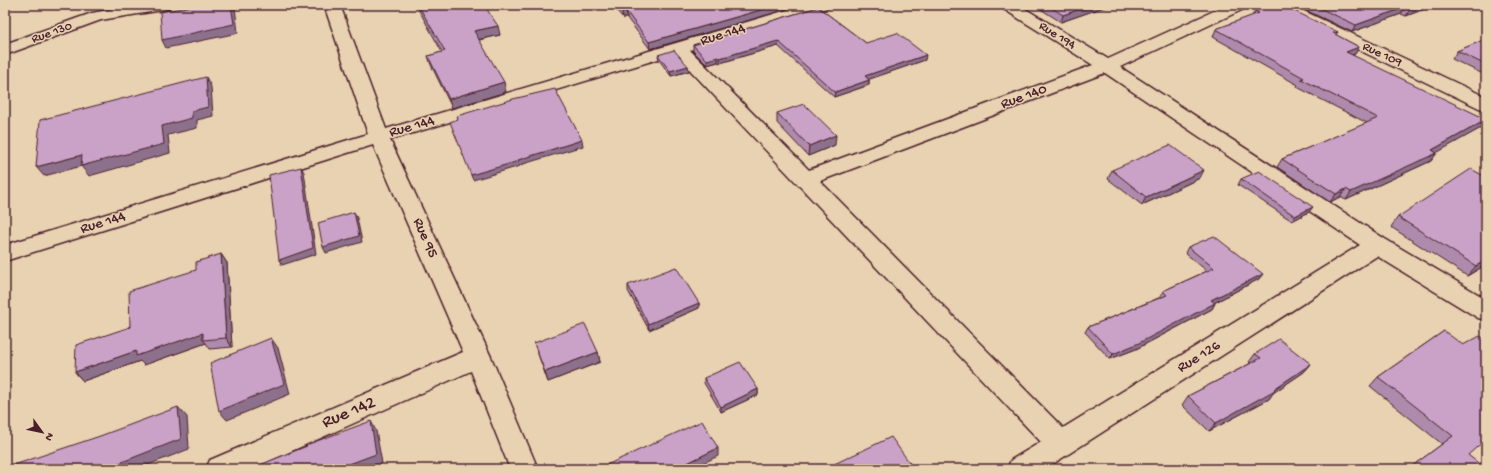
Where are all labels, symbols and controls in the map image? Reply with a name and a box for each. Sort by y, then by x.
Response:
street label: Rue 130 [30,19,75,47]
street label: Rue 194 [1036,19,1078,53]
street label: Rue 144 [698,20,748,50]
street label: Rue 109 [1360,39,1405,71]
street label: Rue 140 [998,80,1050,114]
street label: Rue 144 [387,112,437,142]
street label: Rue 144 [78,208,128,238]
street label: Rue 95 [408,215,442,261]
street label: Rue 126 [1174,337,1224,377]
street label: Rue 142 [319,392,379,434]
north arrow [22,412,62,452]
text: N [42,430,56,443]

